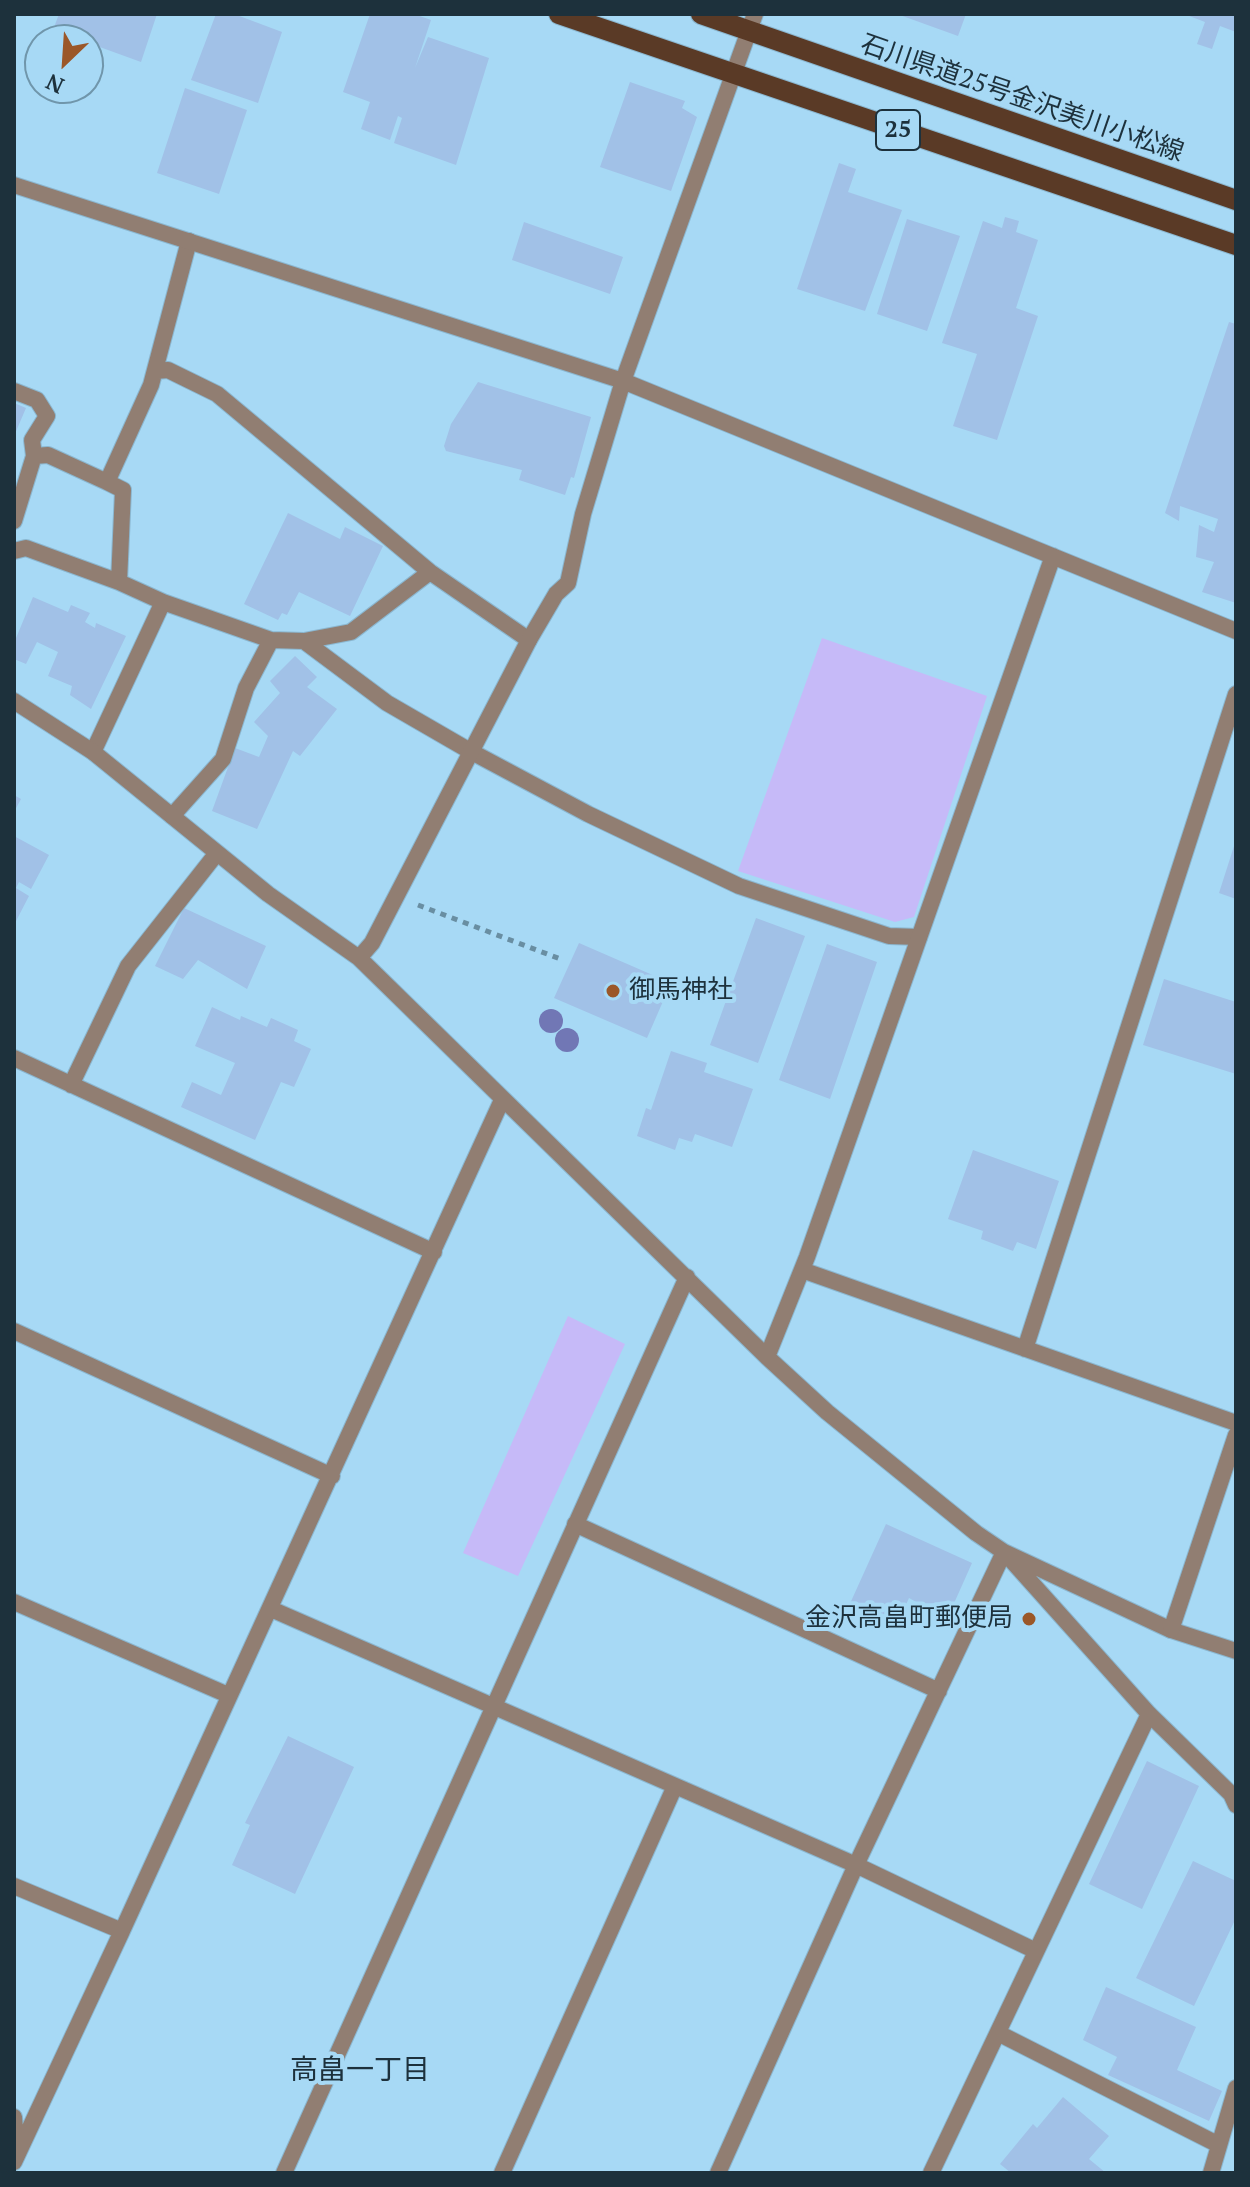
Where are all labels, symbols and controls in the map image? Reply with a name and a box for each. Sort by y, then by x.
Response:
north arrow [24,24,104,104]
street label: 石川県道25号金沢美川小松線 [856,29,1188,169]
text: N [41,68,68,101]
road number: 25 [876,110,920,150]
place label: 御馬神社 [629,975,733,1007]
marker: 御馬神社 [604,982,622,1000]
place label: 金沢高畠町郵便局 [805,1603,1013,1635]
marker: 金沢高畠町郵便局 [1020,1610,1038,1628]
district label: 高畠一丁目 [290,2054,430,2088]

